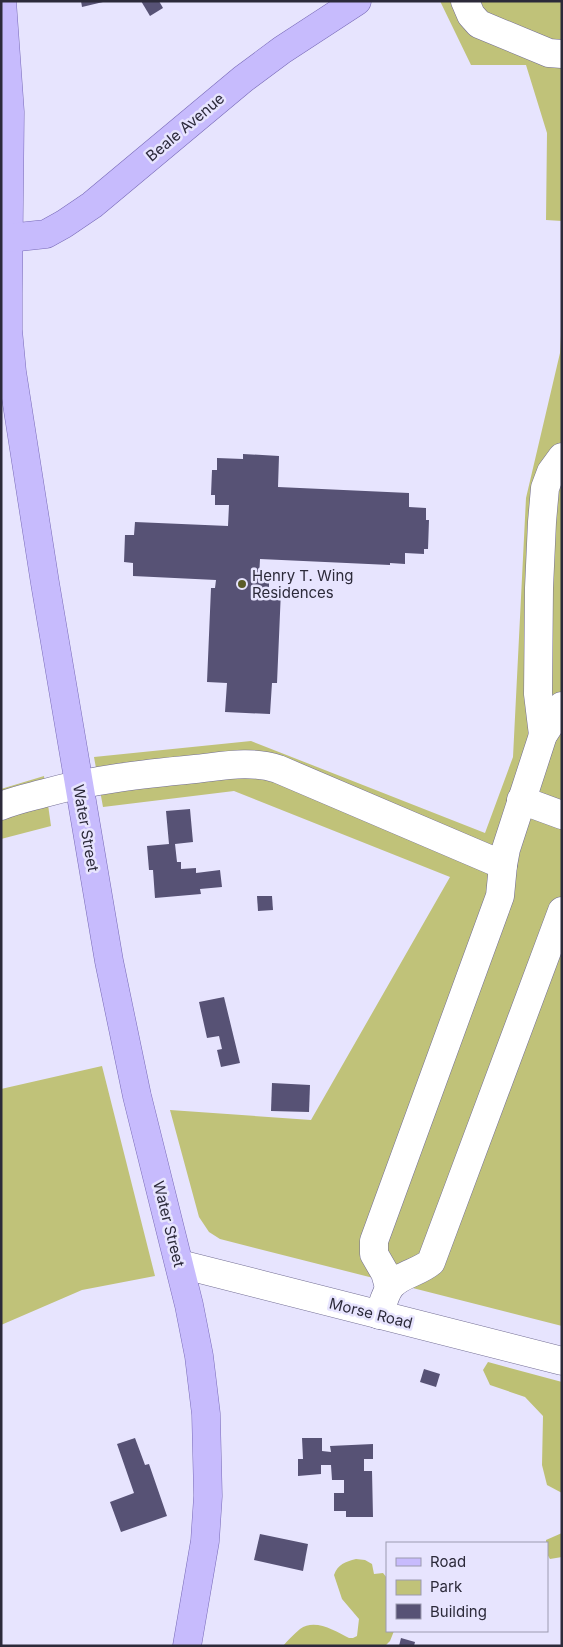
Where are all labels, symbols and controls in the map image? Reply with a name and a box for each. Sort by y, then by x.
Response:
street label: Beale Avenue [142,89,228,165]
place label: Henry T. Wing Residences [252,566,353,602]
marker: Henry T. Wing Residences [236,578,248,590]
street label: Water Street [69,783,103,873]
street label: Water Street [149,1179,189,1269]
street label: Morse Road [327,1293,415,1333]
legend [386,1542,548,1632]
text: Road [430,1552,466,1571]
text: Park [430,1577,463,1596]
text: Building [430,1602,487,1621]

